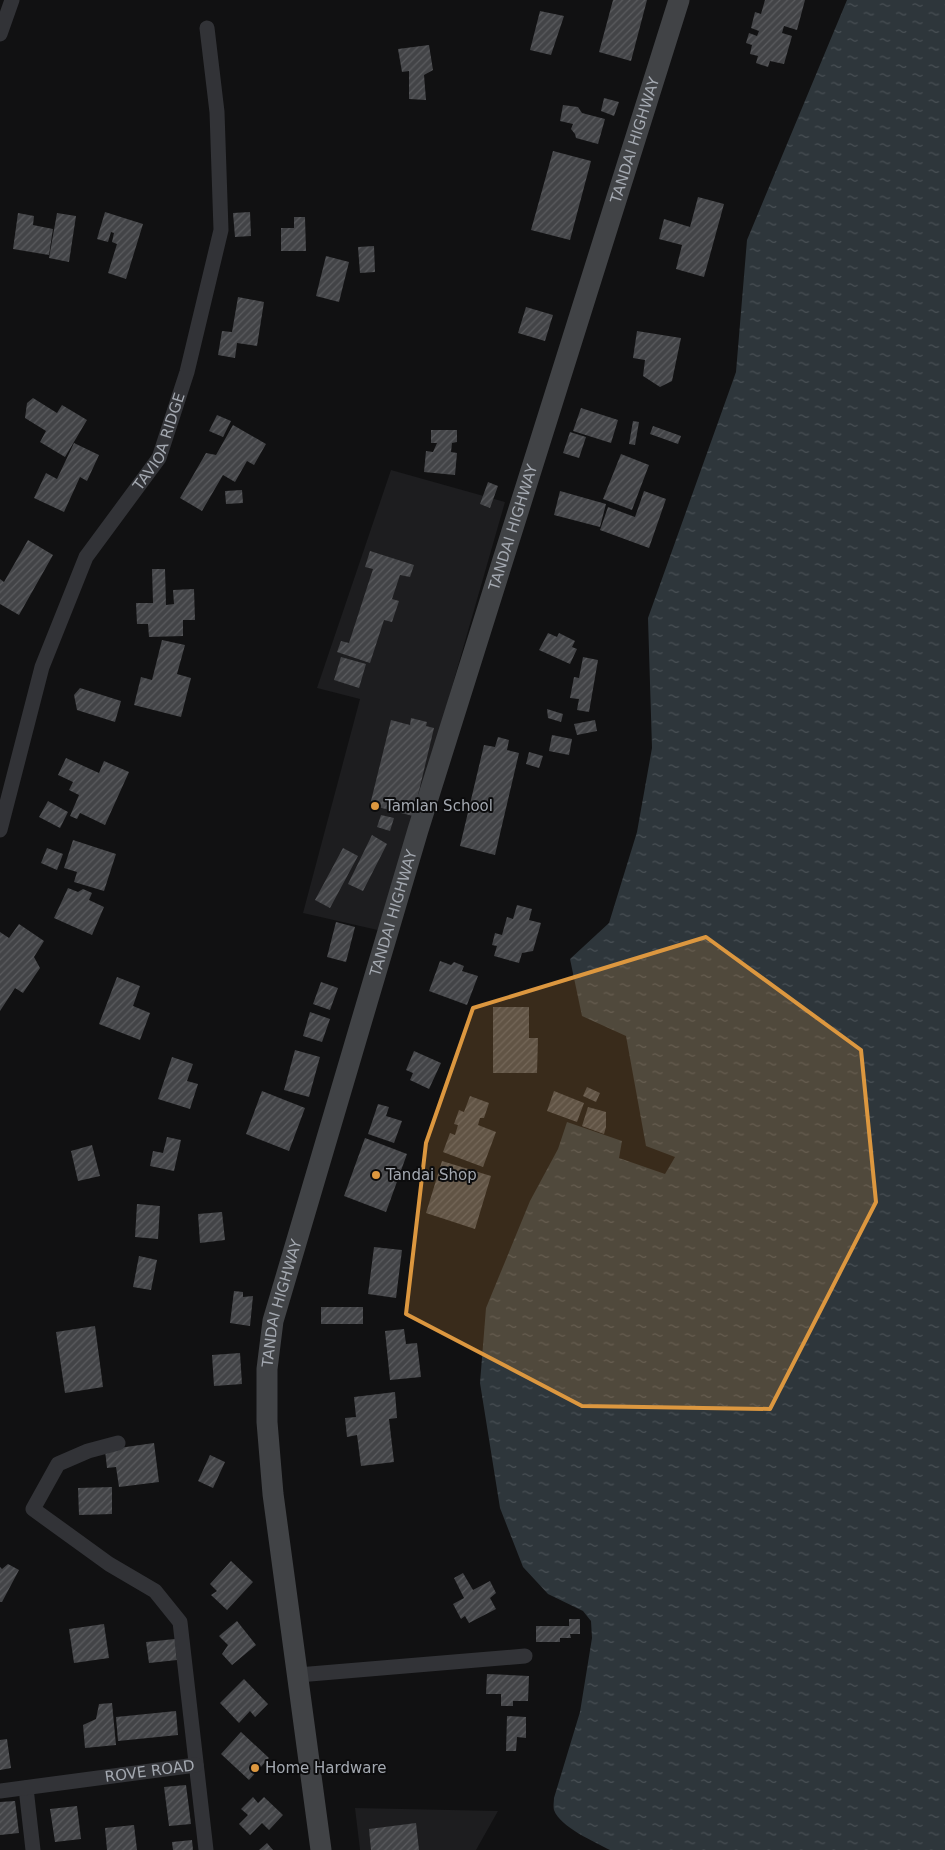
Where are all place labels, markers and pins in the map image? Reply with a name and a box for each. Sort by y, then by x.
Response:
place label: Tamlan School [384,797,493,815]
marker: Tamlan School [369,800,381,812]
place label: Tandai Shop [385,1166,477,1184]
marker: Tandai Shop [370,1169,382,1181]
place label: Home Hardware [265,1759,387,1777]
marker: Home Hardware [249,1762,261,1774]

